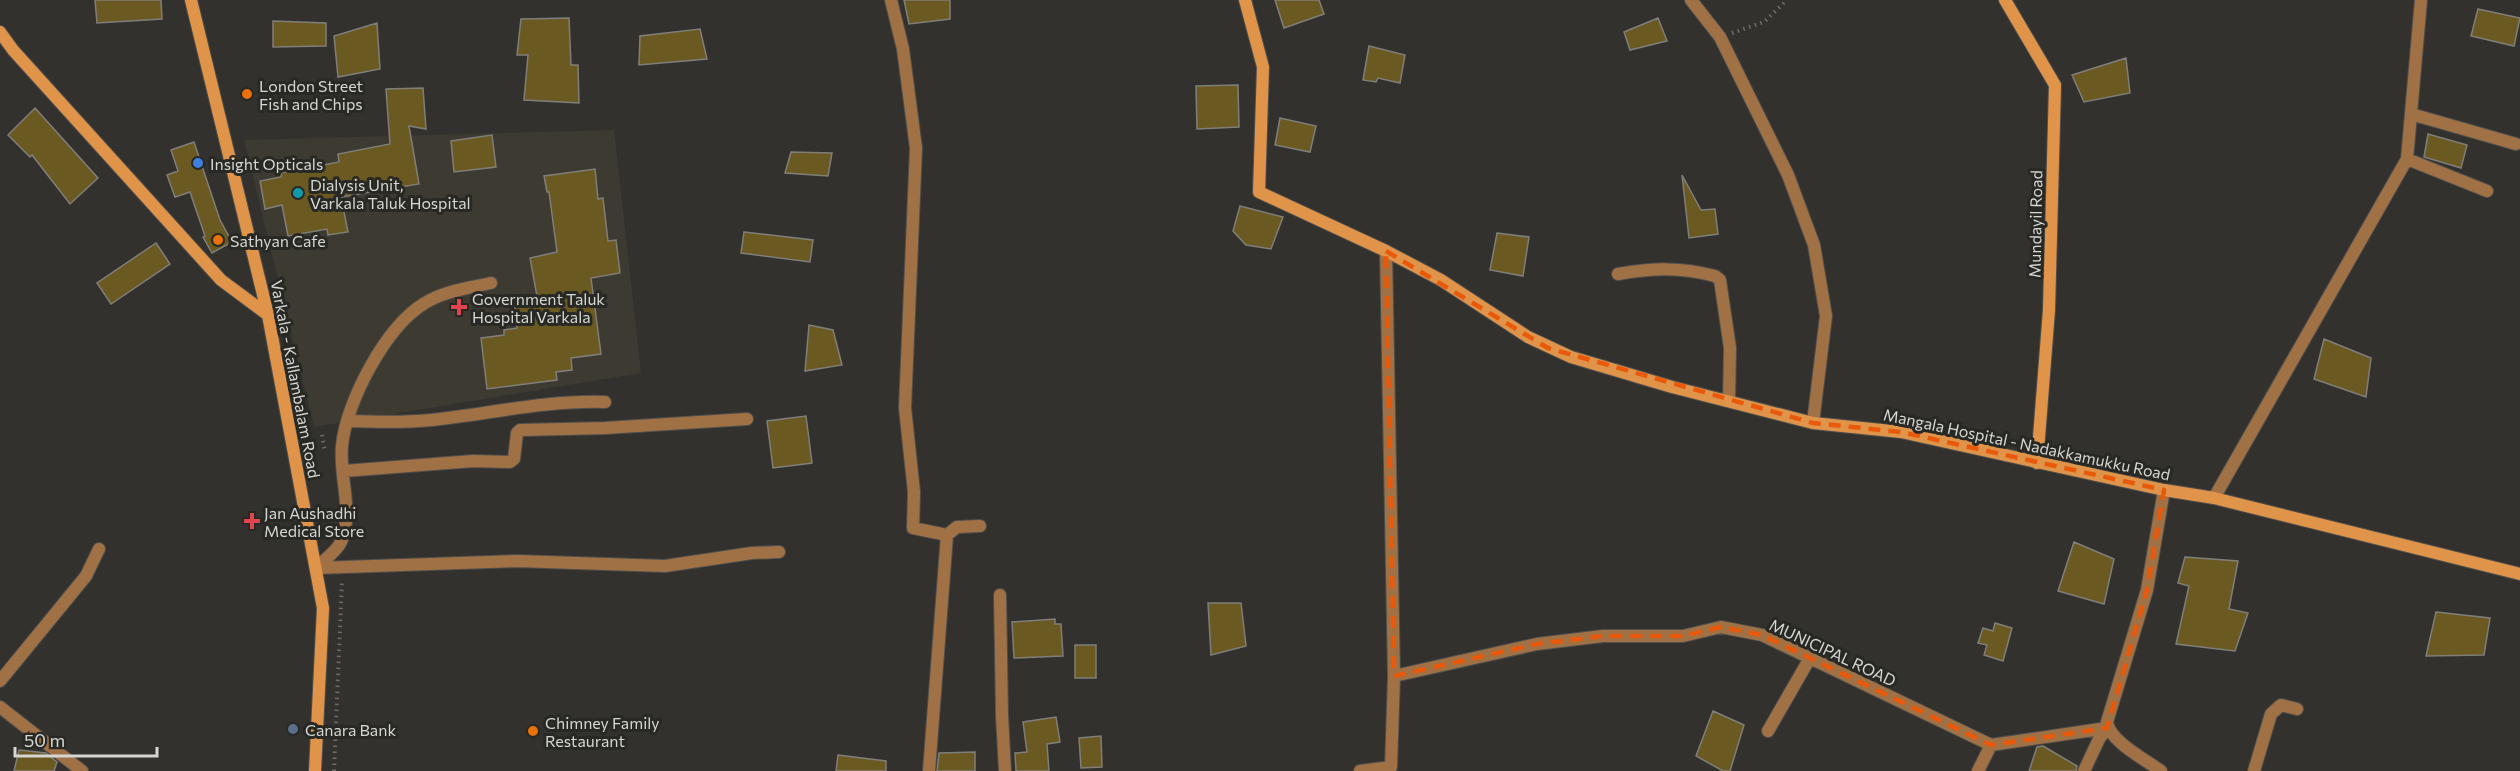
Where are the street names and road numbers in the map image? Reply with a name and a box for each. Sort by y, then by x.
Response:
street label: Mundayil Road [2025,170,2045,278]
street label: Varkala - Kallambalam Road [267,278,325,480]
street label: Mangala Hospital - Nadakkamukku Road [1882,404,2172,484]
street label: MUNICIPAL ROAD [1767,614,1899,690]

